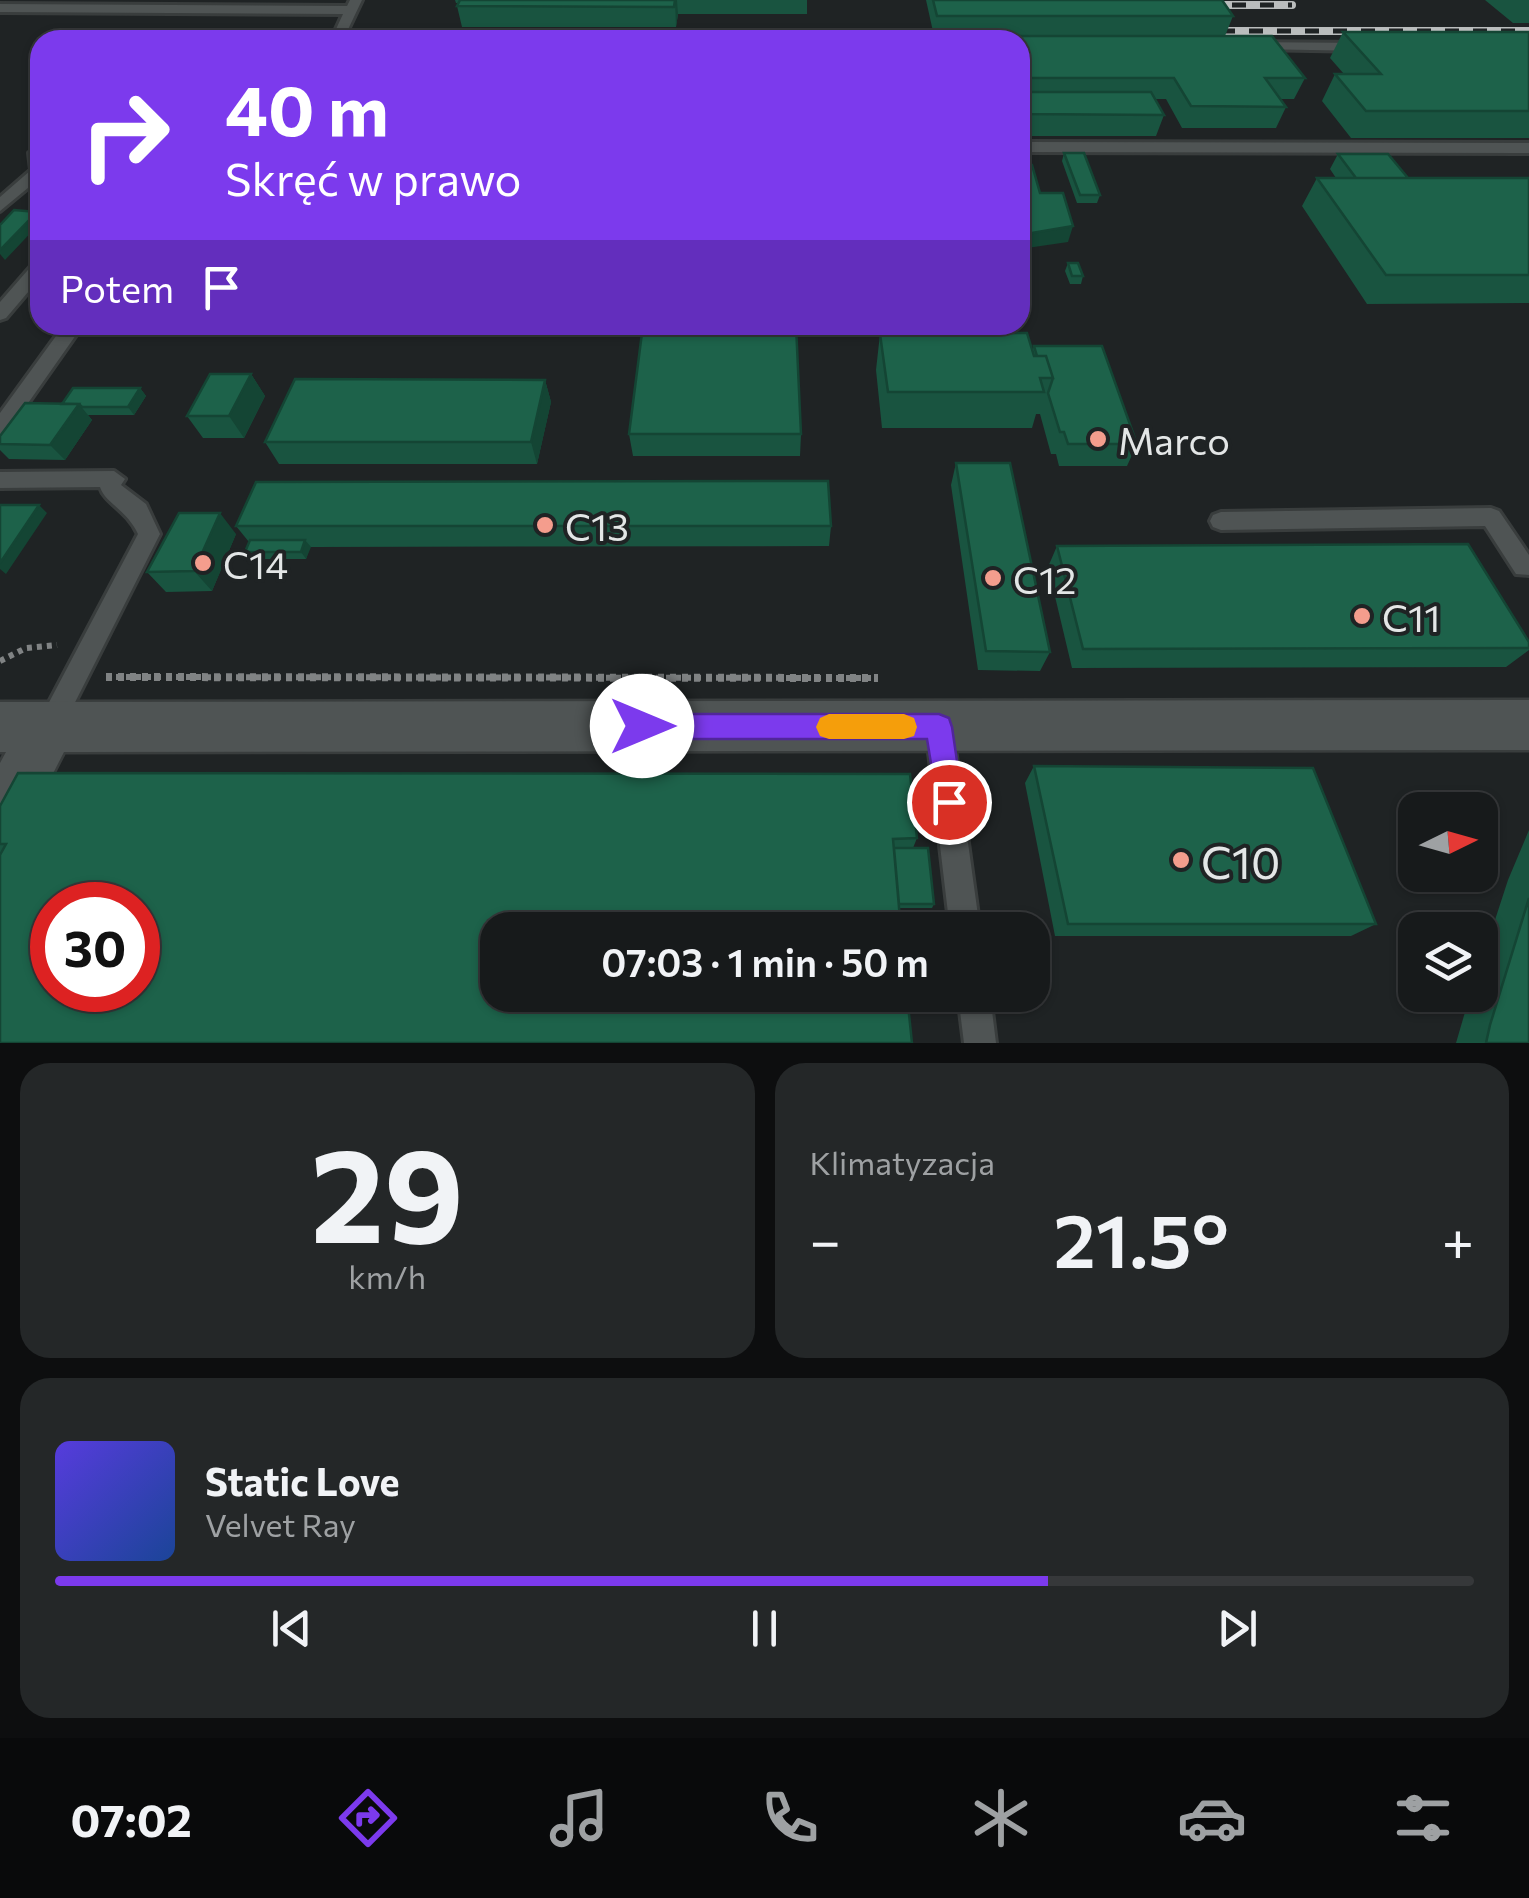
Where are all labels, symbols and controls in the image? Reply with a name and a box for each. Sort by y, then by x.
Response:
text: 40 m [225,65,389,150]
icon: right [60,70,190,200]
text: Skręć w prawo [225,150,522,205]
icon: arrive [194,260,249,315]
text: Potem [60,264,174,311]
place label: Marco [1118,416,1230,463]
marker: Marco [1087,428,1109,450]
place label: C13 [565,502,629,549]
marker: C13 [534,514,556,536]
place label: C14 [223,540,288,587]
marker: C14 [192,552,214,574]
place label: C12 [1013,555,1076,602]
marker: C12 [982,567,1004,589]
place label: C11 [1382,593,1441,640]
marker: C11 [1351,605,1373,627]
position arrow [590,674,694,778]
pin [907,760,992,845]
icon: arrive [922,775,977,830]
north arrow [1398,792,1498,892]
map controls [1398,792,1498,1012]
place label: C10 [1201,833,1280,888]
marker: C10 [1170,849,1192,871]
speed limit sign: 30 [30,882,160,1012]
button: layers [1398,912,1498,1012]
text: 07:03 · 1 min · 50 m [601,938,929,985]
text: 29 [311,1111,464,1270]
text: Klimatyzacja [810,1142,995,1182]
text: 21.5° [1054,1192,1229,1283]
text: − [810,1205,841,1272]
text: + [1442,1205,1474,1272]
text: km/h [348,1256,426,1296]
text: Static Love [205,1457,400,1504]
text: Velvet Ray [205,1504,356,1544]
icon: previous [264,1601,319,1656]
icon: pause [737,1601,792,1656]
icon: next [1210,1601,1265,1656]
icon: directions [333,1783,403,1853]
icon: music [544,1783,614,1853]
icon: phone [755,1783,825,1853]
icon: climate [966,1783,1036,1853]
icon: car [1177,1783,1247,1853]
icon: filters [1388,1783,1458,1853]
text: 07:02 [71,1791,192,1846]

